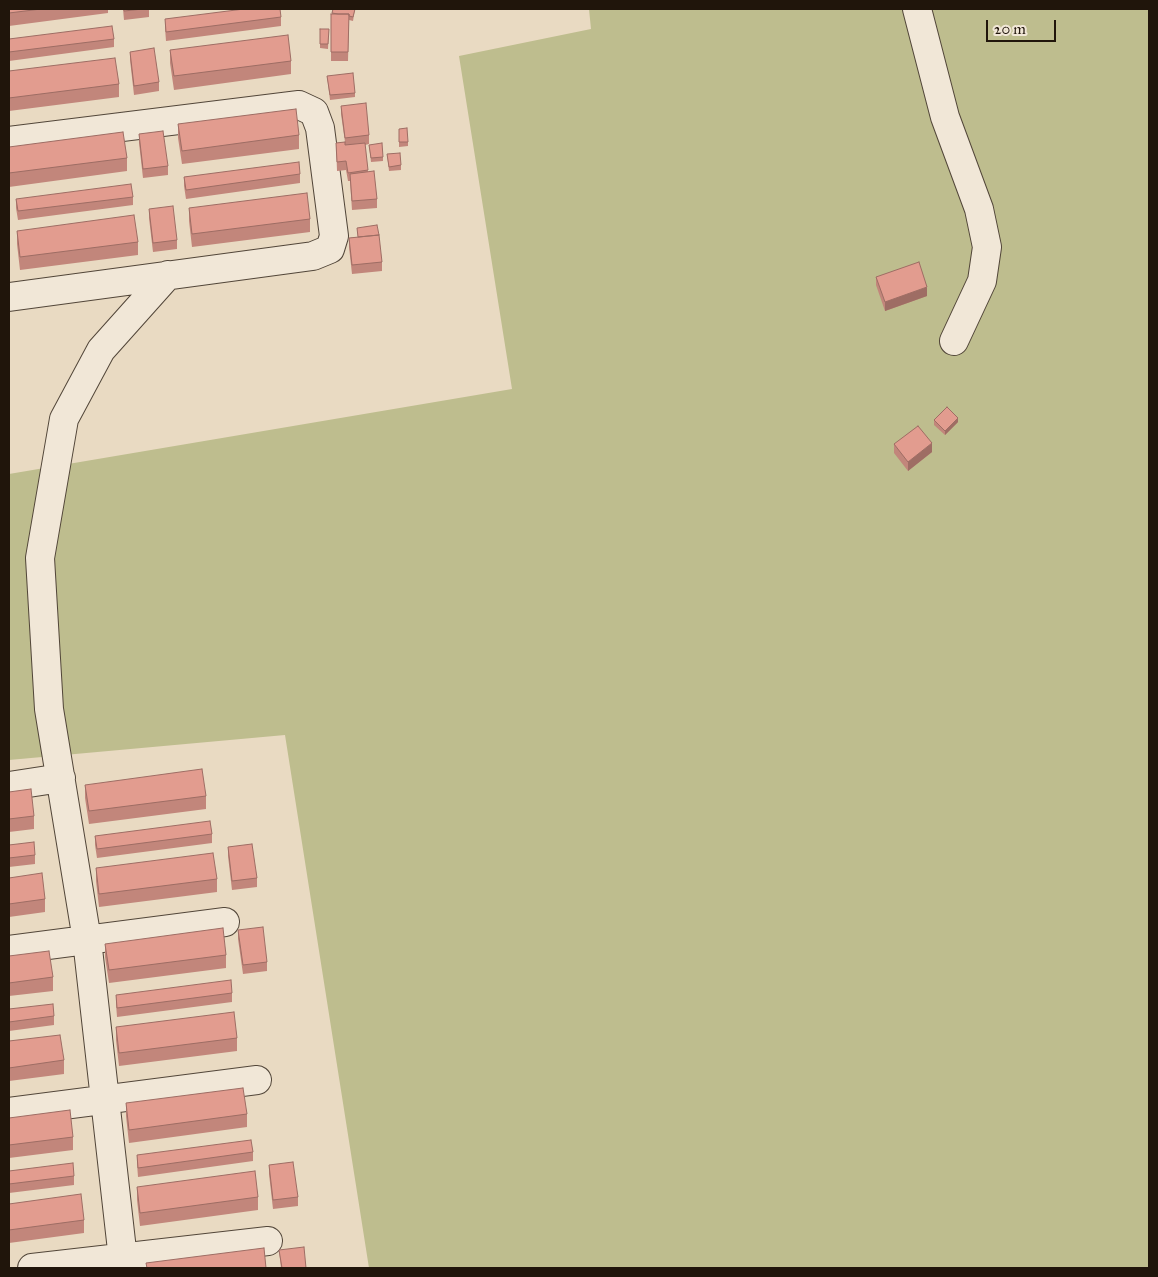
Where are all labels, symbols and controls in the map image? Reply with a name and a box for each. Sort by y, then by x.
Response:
scale bar [988,10,1058,42]
text: 20 m [994,20,1026,38]

